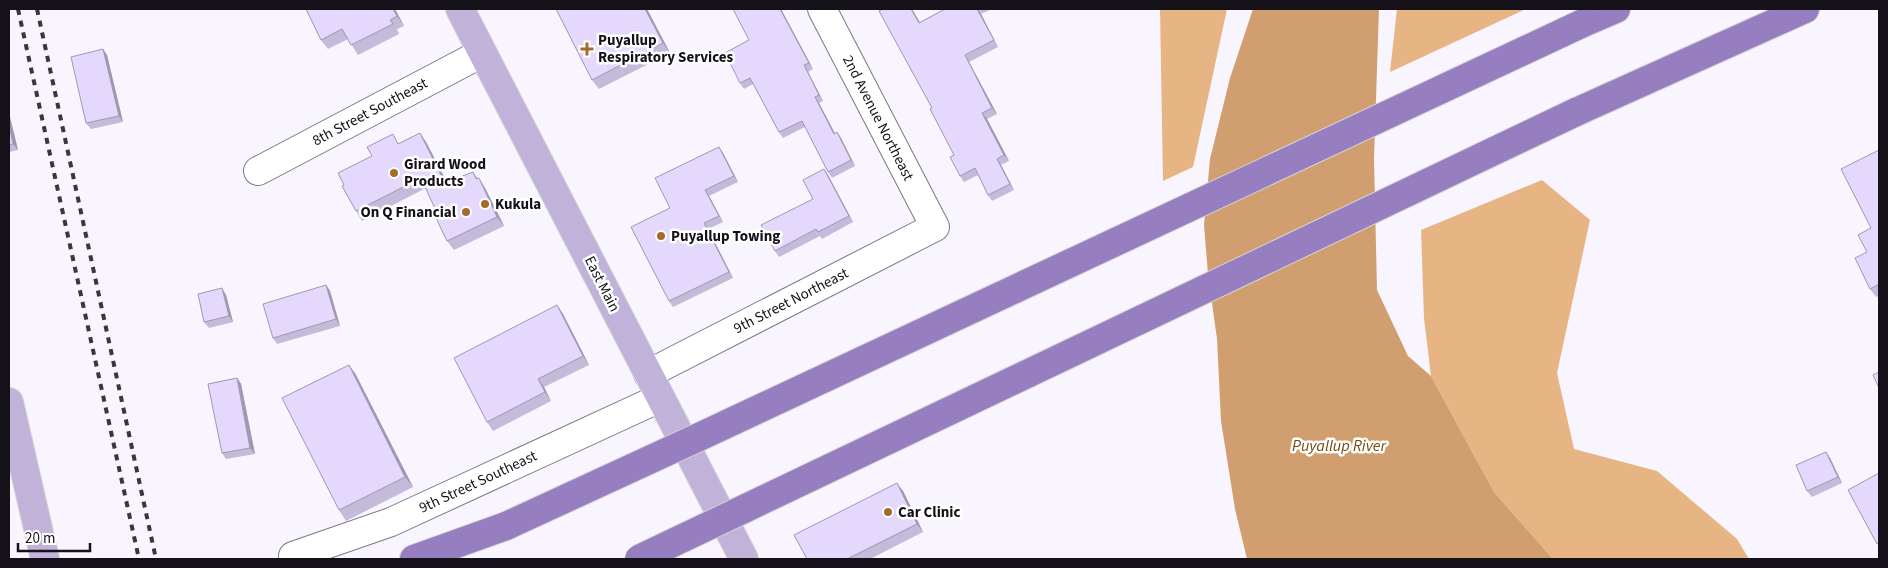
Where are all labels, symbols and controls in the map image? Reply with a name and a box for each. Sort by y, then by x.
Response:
place label: Puyallup Respiratory Services [598,30,734,68]
marker: Puyallup Respiratory Services [580,42,594,56]
street label: 2nd Avenue Northeast [837,52,919,184]
street label: 8th Street Southeast [309,73,431,151]
place label: Girard Wood Products [404,154,486,192]
marker: Girard Wood Products [388,167,400,179]
place label: Kukula [495,194,541,215]
marker: Kukula [479,198,491,210]
place label: On Q Financial [360,202,457,223]
marker: On Q Financial [460,206,472,218]
place label: Puyallup Towing [671,226,780,247]
marker: Puyallup Towing [655,230,667,242]
street label: East Main [579,253,625,315]
street label: 9th Street Northeast [730,263,852,339]
water label: Puyallup River [1292,435,1387,457]
street label: 9th Street Southeast [416,446,540,518]
place label: Car Clinic [898,502,961,523]
marker: Car Clinic [882,506,894,518]
scale bar [18,520,90,552]
text: 20 m [25,528,55,549]

